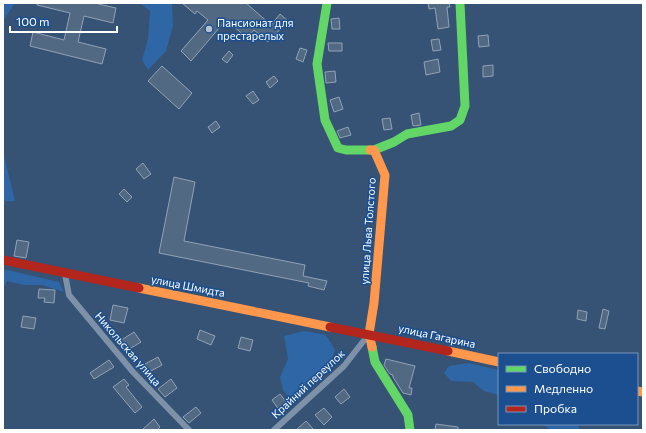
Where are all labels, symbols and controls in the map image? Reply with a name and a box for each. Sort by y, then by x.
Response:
scale bar [10,8,117,34]
text: 100 m [16,14,50,28]
place label: Пансионат для престарелых [217,16,294,42]
marker: Пансионат для престарелых [204,24,214,34]
street label: улица Льва Толстого [357,177,378,285]
street label: улица Шмидта [150,272,226,299]
street label: Никольская улица [93,309,164,388]
street label: улица Гагарина [397,321,477,350]
street label: Крайний переулок [268,346,347,421]
legend [498,353,638,425]
text: Свободно [534,361,591,375]
text: Медленно [534,381,593,395]
text: Пробка [534,401,577,415]

